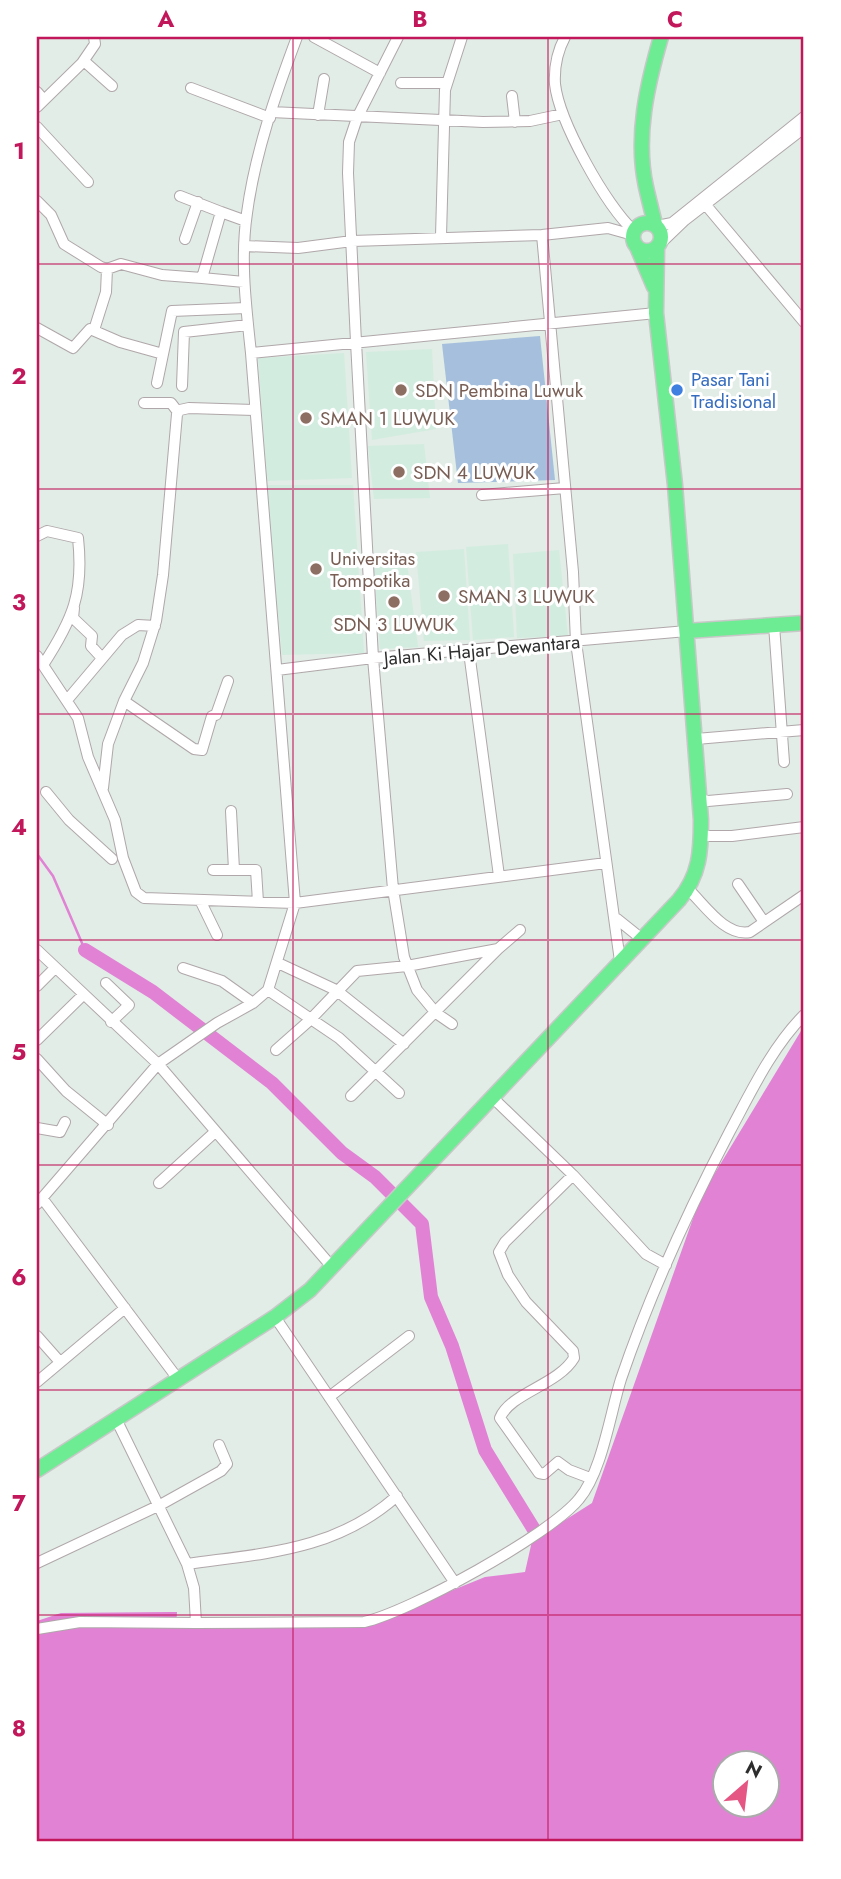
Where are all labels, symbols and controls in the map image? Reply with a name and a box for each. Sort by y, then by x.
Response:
text: A [157,2,175,36]
text: B [412,2,428,36]
text: C [667,2,683,36]
text: 1 [13,134,25,168]
text: 2 [11,359,27,393]
place label: Pasar Tani Tradisional [691,366,776,415]
place label: SDN Pembina Luwuk [415,377,584,404]
marker: SDN Pembina Luwuk [393,382,409,398]
marker: Pasar Tani Tradisional [669,382,685,398]
place label: SMAN 1 LUWUK [320,405,455,432]
marker: SMAN 1 LUWUK [298,410,314,426]
place label: SDN 4 LUWUK [413,459,536,486]
marker: SDN 4 LUWUK [391,464,407,480]
place label: Universitas Tompotika [330,545,415,594]
marker: Universitas Tompotika [308,561,324,577]
place label: SMAN 3 LUWUK [458,583,595,610]
text: 3 [12,585,26,619]
marker: SMAN 3 LUWUK [436,588,452,604]
marker: SDN 3 LUWUK [386,594,402,610]
place label: SDN 3 LUWUK [333,611,455,638]
street label: Jalan Ki Hajar Dewantara [380,628,581,672]
text: 4 [11,810,27,844]
text: 5 [12,1035,26,1069]
text: 6 [11,1260,27,1294]
text: 7 [12,1486,26,1520]
text: 8 [12,1711,26,1745]
north arrow [712,1750,782,1820]
text: N [741,1754,767,1785]

